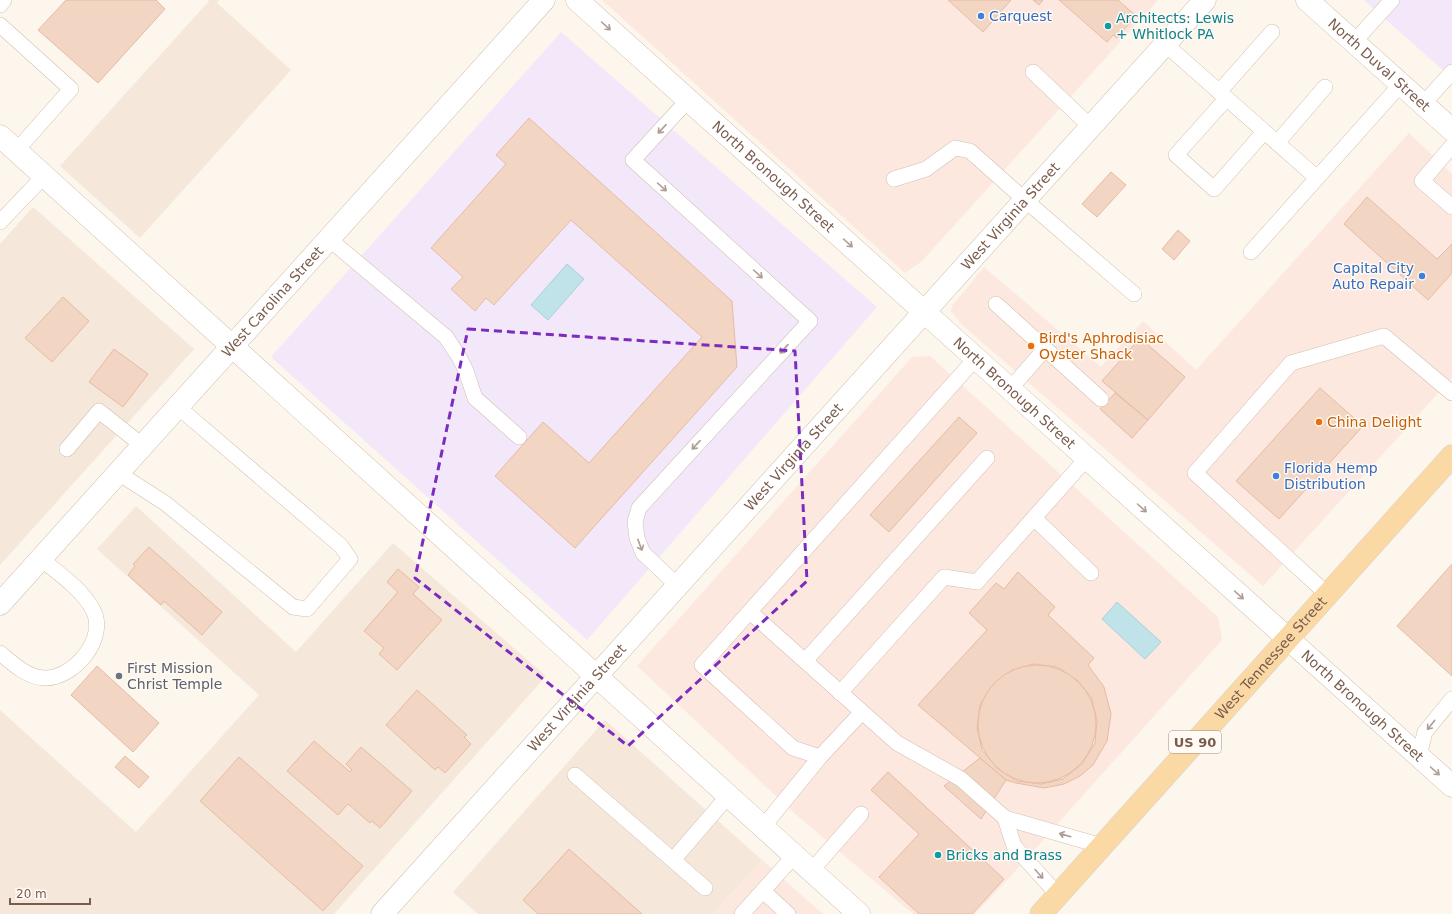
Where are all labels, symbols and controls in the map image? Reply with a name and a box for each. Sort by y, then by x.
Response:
place label: Carquest [989,8,1053,24]
place label: Architects: Lewis + Whitlock PA [1116,10,1234,42]
marker: Carquest [976,11,986,21]
street label: North Duval Street [1325,15,1434,115]
one-way arrow [601,21,611,31]
marker: Architects: Lewis + Whitlock PA [1103,21,1113,31]
street label: North Bronough Street [709,118,838,236]
one-way arrow [657,124,667,134]
street label: West Virginia Street [958,159,1063,273]
one-way arrow [657,182,667,191]
one-way arrow [843,239,853,248]
street label: West Carolina Street [218,242,327,360]
place label: Capital City Auto Repair [1332,260,1414,292]
one-way arrow [753,269,764,278]
marker: Capital City Auto Repair [1417,271,1427,281]
place label: Bird's Aphrodisiac Oyster Shack [1039,330,1164,362]
street label: North Bronough Street [950,334,1079,452]
marker: Bird's Aphrodisiac Oyster Shack [1026,341,1036,351]
one-way arrow [780,344,789,354]
street label: West Virginia Street [741,400,846,514]
place label: China Delight [1327,414,1422,430]
marker: China Delight [1314,417,1324,427]
one-way arrow [691,440,701,450]
place label: Florida Hemp Distribution [1284,460,1378,492]
marker: Florida Hemp Distribution [1271,471,1281,481]
one-way arrow [1137,503,1147,512]
one-way arrow [637,539,645,551]
one-way arrow [1234,590,1244,599]
street label: West Tennessee Street [1212,593,1330,722]
street label: West Virginia Street [524,640,629,755]
street label: North Bronough Street [1298,647,1427,765]
place label: First Mission Christ Temple [127,660,222,692]
marker: First Mission Christ Temple [114,671,124,681]
one-way arrow [1426,720,1435,730]
road number: US 90 [1169,731,1221,753]
one-way arrow [1430,766,1440,775]
one-way arrow [1058,831,1071,838]
place label: Bricks and Brass [946,847,1062,863]
marker: Bricks and Brass [933,850,943,860]
one-way arrow [1034,869,1044,879]
scale bar [10,880,90,906]
text: 20 m [16,887,47,901]

